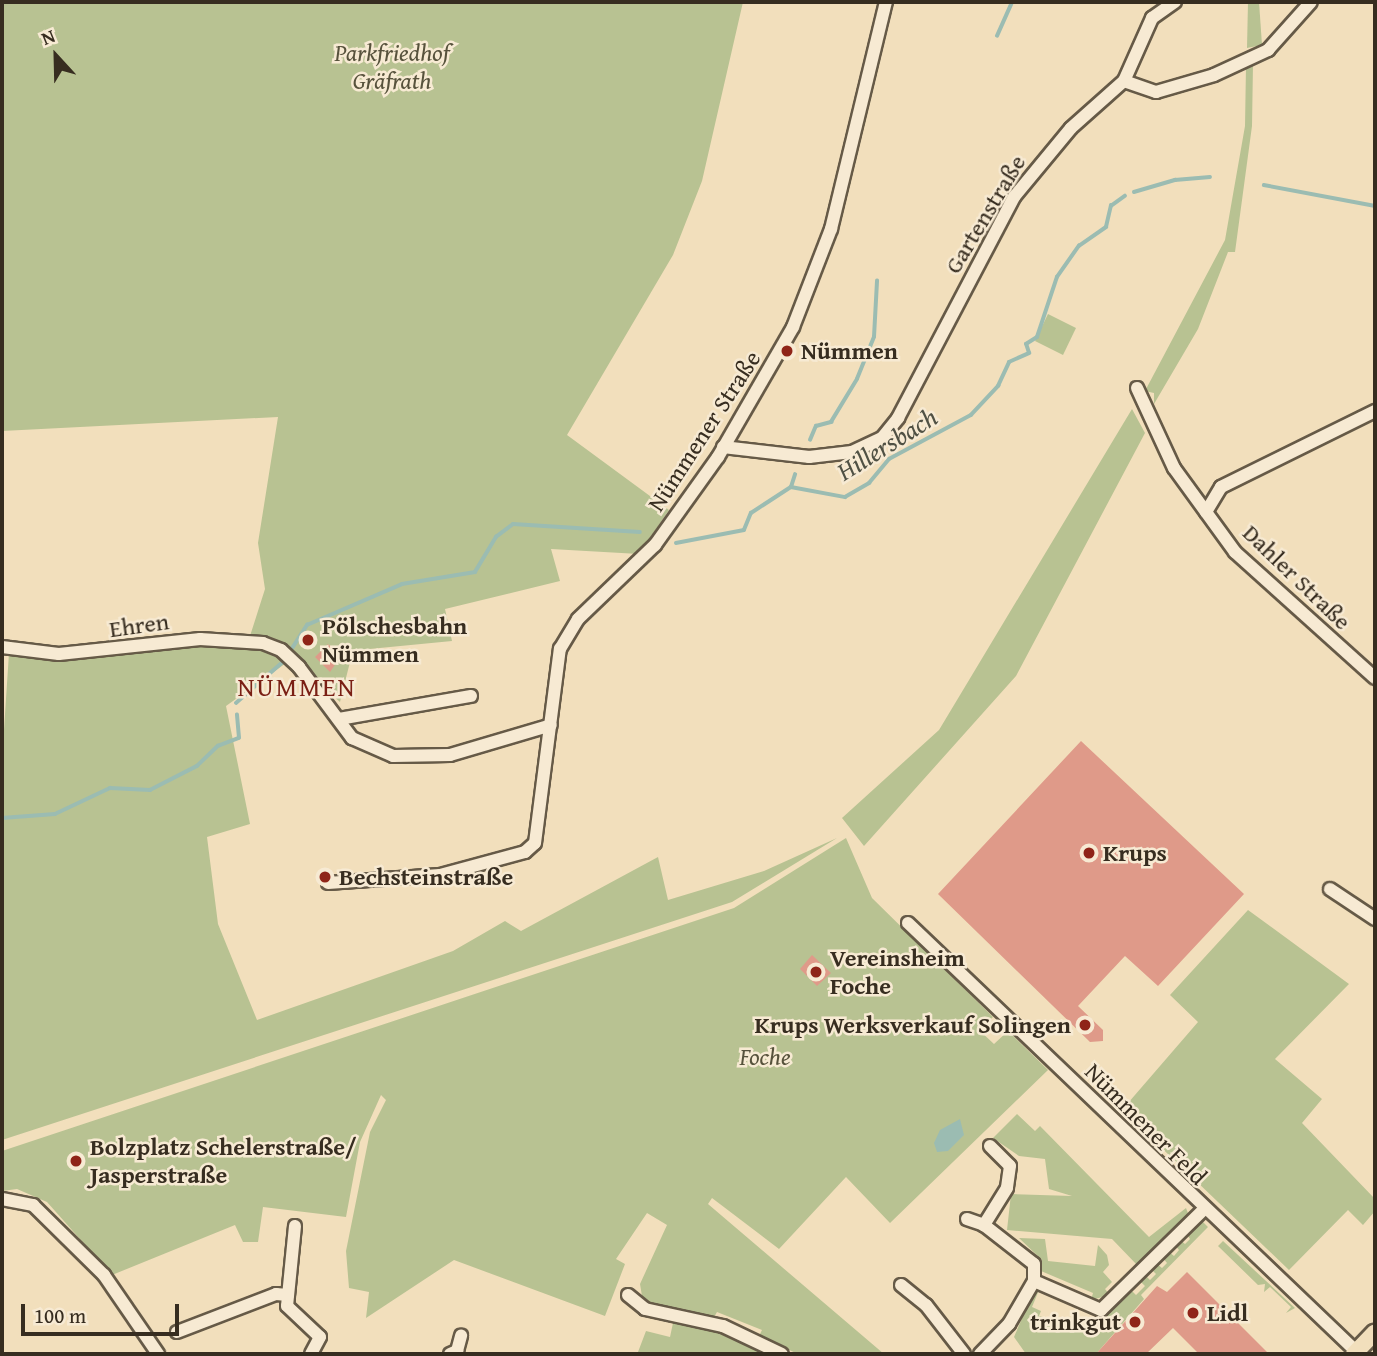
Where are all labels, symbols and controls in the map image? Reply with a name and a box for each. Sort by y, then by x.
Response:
north arrow [21,21,91,91]
text: N [37,21,59,52]
park label: Parkfriedhof Gräfrath [334,39,450,95]
street label: Gartenstraße [938,150,1032,278]
place label: Nümmen [801,337,898,365]
marker: Nümmen [779,343,795,359]
street label: Nümmener Straße [641,345,767,517]
water label: Hillersbach [831,401,943,487]
street label: Dahler Straße [1237,518,1357,636]
street label: Ehren [107,607,171,643]
place label: Pölschesbahn Nümmen [322,612,467,668]
marker: Pölschesbahn Nümmen [300,632,316,648]
district label: NÜMMEN [238,671,356,703]
place label: Krups [1103,839,1167,867]
marker: Krups [1081,845,1097,861]
place label: Bechsteinstraße [339,863,513,891]
marker: Bechsteinstraße [317,869,333,885]
place label: Vereinsheim Foche [830,944,965,1000]
marker: Vereinsheim Foche [808,964,824,980]
place label: Krups Werksverkauf Solingen [755,1011,1071,1039]
marker: Krups Werksverkauf Solingen [1077,1017,1093,1033]
park label: Foche [739,1043,791,1071]
street label: Nümmener Feld [1079,1057,1213,1191]
place label: Bolzplatz Schelerstraße/ Jasperstraße [90,1133,357,1189]
marker: Bolzplatz Schelerstraße/ Jasperstraße [68,1153,84,1169]
scale bar [24,1290,182,1334]
place label: Lidl [1207,1299,1248,1327]
text: 100 m [34,1300,86,1331]
marker: Lidl [1185,1305,1201,1321]
place label: trinkgut [1030,1308,1121,1336]
marker: trinkgut [1127,1314,1143,1330]

